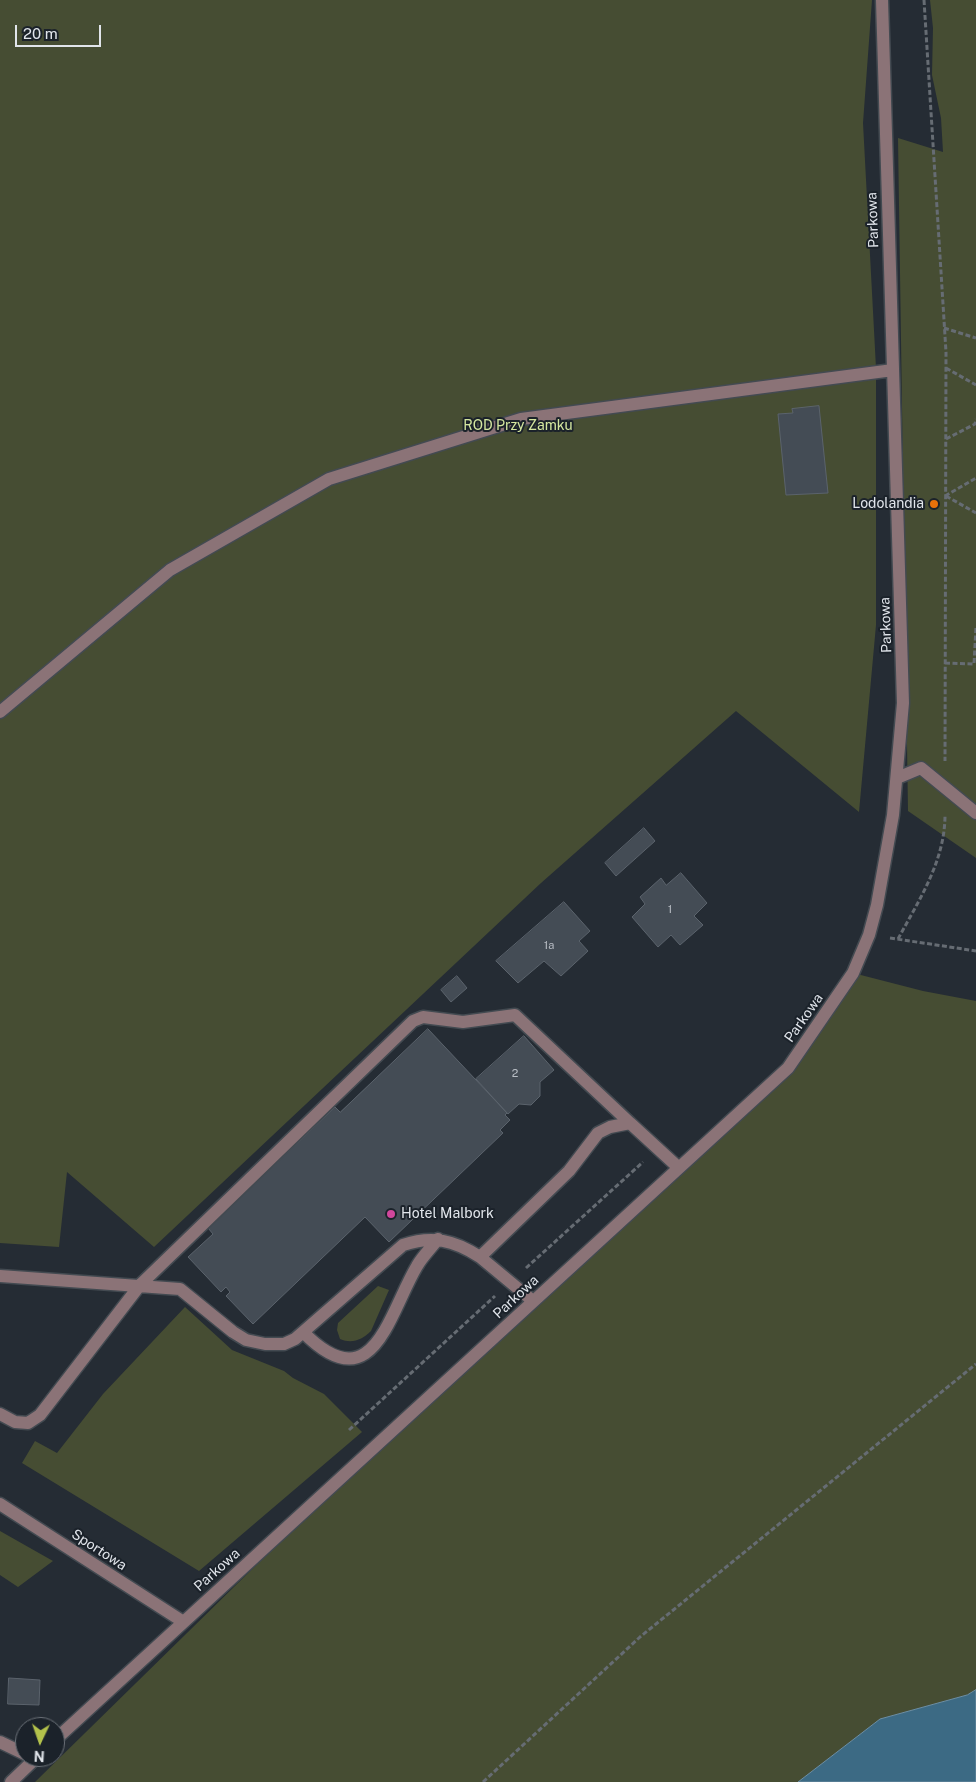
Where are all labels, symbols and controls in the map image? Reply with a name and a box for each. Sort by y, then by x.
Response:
scale bar [18,15,104,47]
text: 20 m [23,25,58,42]
street label: Parkowa [864,192,882,248]
park label: ROD Przy Zamku [463,418,573,434]
place label: Lodolandia [852,496,924,512]
marker: Lodolandia [928,498,940,510]
street label: Parkowa [877,597,895,653]
house number: 1 [668,903,672,917]
house number: 1a [544,939,554,953]
street label: Parkowa [781,990,827,1046]
house number: 2 [512,1067,518,1081]
place label: Hotel Malbork [401,1206,494,1222]
marker: Hotel Malbork [385,1208,397,1220]
street label: Parkowa [490,1272,542,1322]
street label: Sportowa [68,1526,130,1574]
street label: Parkowa [191,1545,243,1595]
north arrow [15,1717,65,1767]
text: N [33,1748,45,1764]

